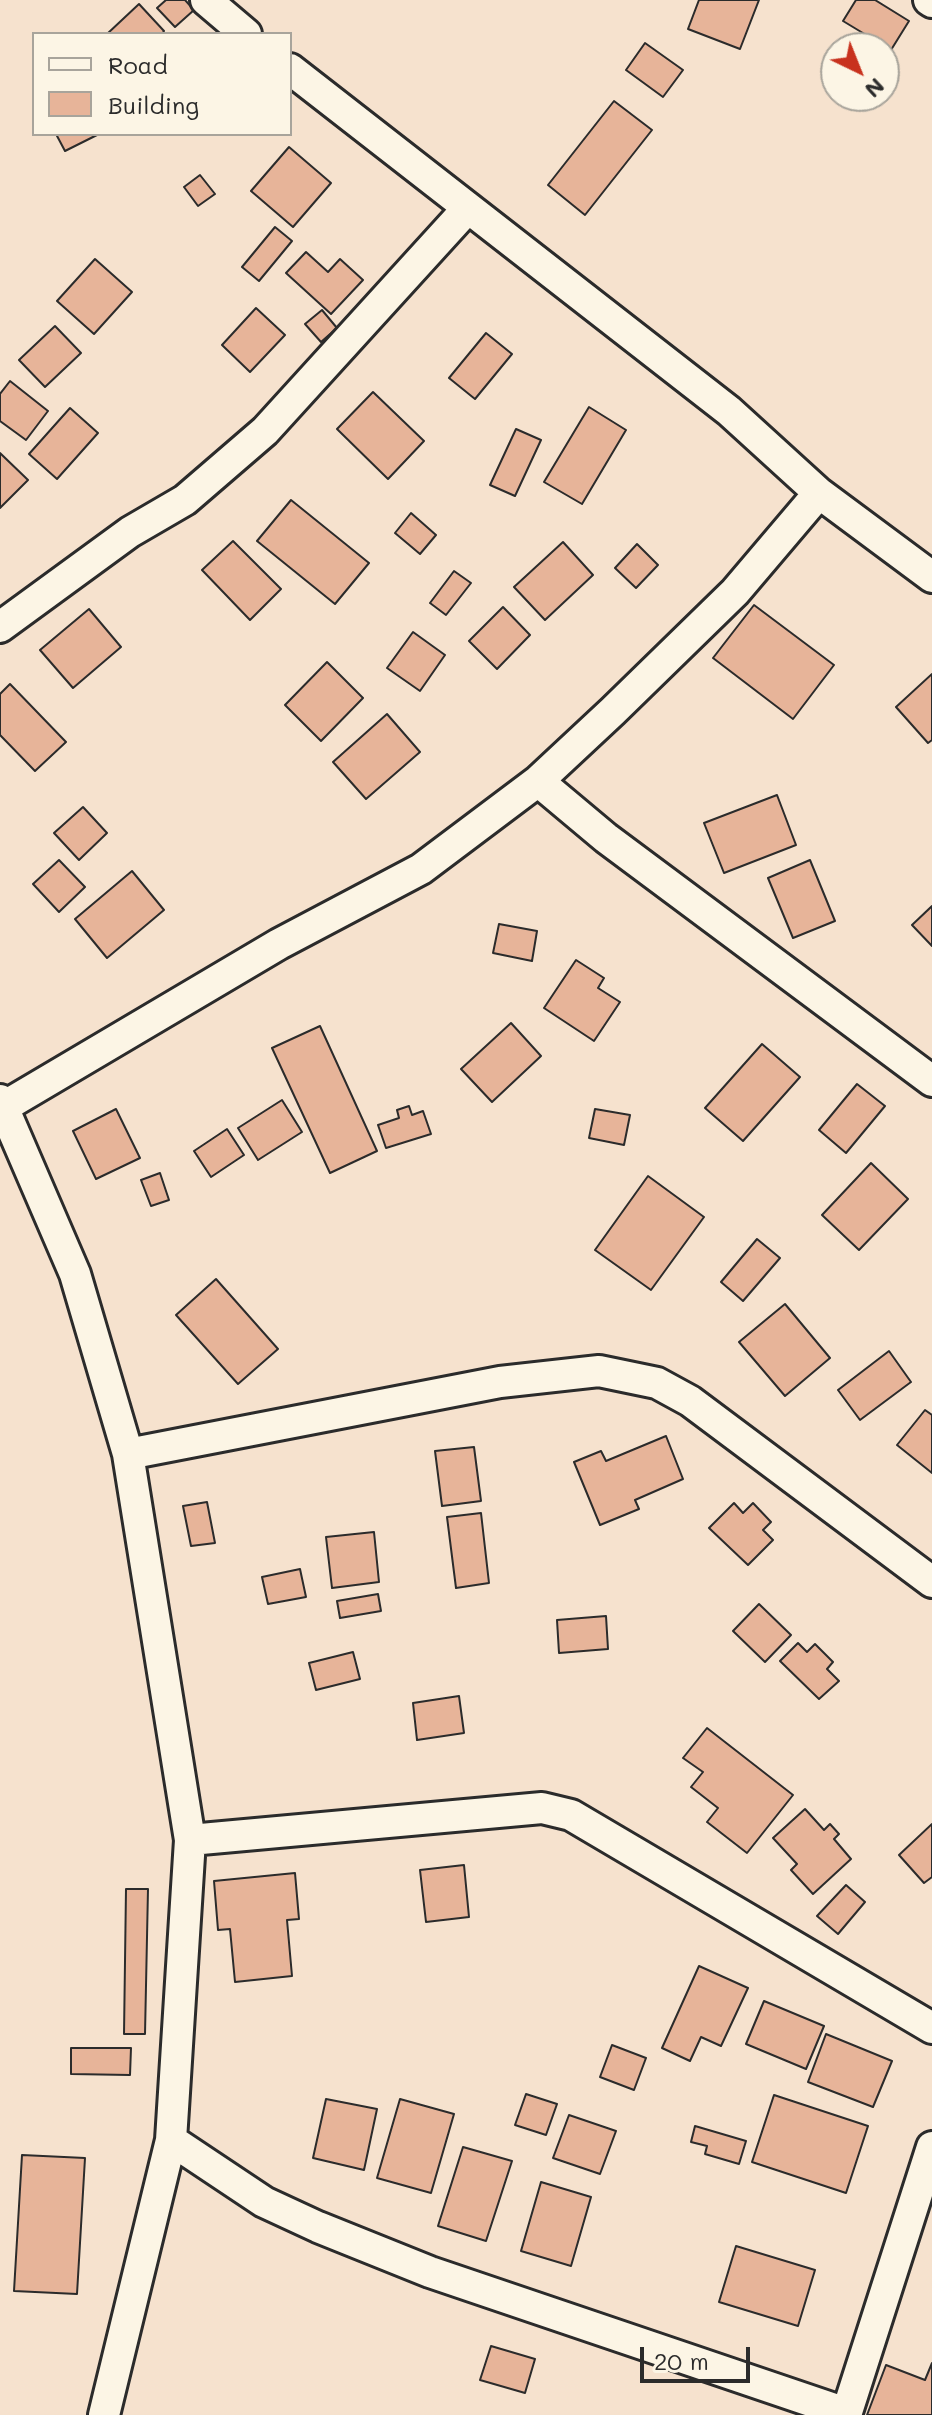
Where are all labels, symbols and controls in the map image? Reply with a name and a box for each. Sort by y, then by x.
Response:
legend [32,32,292,136]
north arrow [820,32,900,112]
text: Road [108,49,168,80]
text: N [859,72,891,105]
text: Building [108,89,199,120]
scale bar [644,2331,754,2381]
text: 20 m [654,2345,709,2376]

